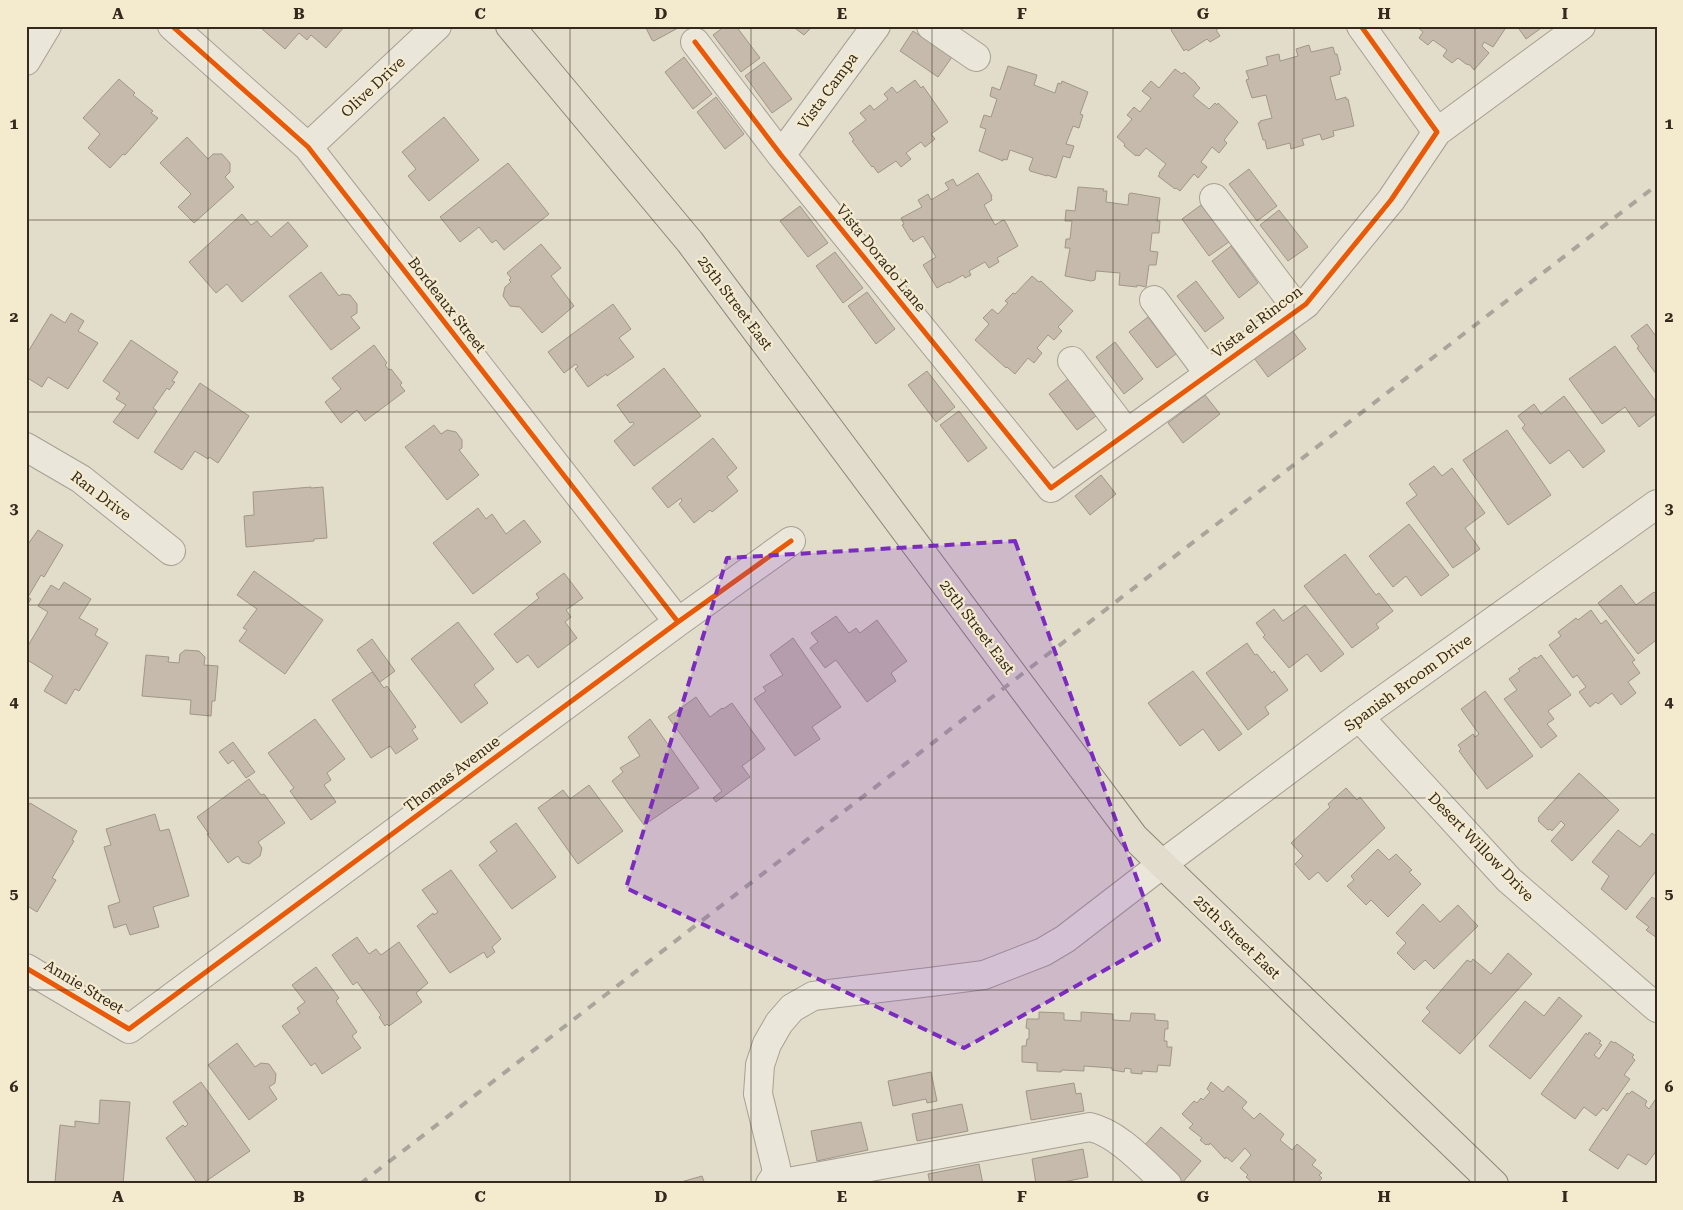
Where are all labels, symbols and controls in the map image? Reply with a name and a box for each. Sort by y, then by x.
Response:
text: A [112,4,124,23]
text: B [293,4,305,23]
text: C [474,4,486,23]
text: D [655,4,668,23]
text: E [837,4,847,23]
text: F [1017,4,1027,23]
text: G [1197,4,1210,23]
text: H [1377,4,1391,23]
text: I [1562,4,1568,23]
street label: Vista Campa [794,49,862,133]
street label: Olive Drive [337,53,409,121]
text: 1 [10,114,19,133]
text: 1 [1665,114,1674,133]
street label: Vista Dorado Lane [832,201,930,315]
street label: 25th Street East [694,252,777,354]
street label: Bordeaux Street [404,254,490,357]
street label: Vista el Rincon [1208,282,1306,362]
text: 2 [10,307,19,326]
text: 2 [1665,307,1674,326]
street label: Ran Drive [67,467,135,525]
text: 3 [10,499,19,518]
text: 3 [1665,499,1674,518]
street label: 25th Street East [936,576,1019,678]
street label: Spanish Broom Drive [1341,631,1475,735]
text: 4 [10,692,19,711]
text: 4 [1665,692,1674,711]
street label: Thomas Avenue [400,732,504,816]
street label: Desert Willow Drive [1424,789,1538,905]
text: 5 [10,884,19,903]
text: 5 [1665,884,1674,903]
street label: 25th Street East [1190,891,1284,983]
street label: Annie Street [41,956,127,1018]
text: 6 [10,1077,19,1096]
text: 6 [1665,1077,1674,1096]
text: A [112,1187,124,1206]
text: B [293,1187,305,1206]
text: C [474,1187,486,1206]
text: D [655,1187,668,1206]
text: E [837,1187,847,1206]
text: F [1017,1187,1027,1206]
text: G [1197,1187,1210,1206]
text: H [1377,1187,1391,1206]
text: I [1562,1187,1568,1206]

